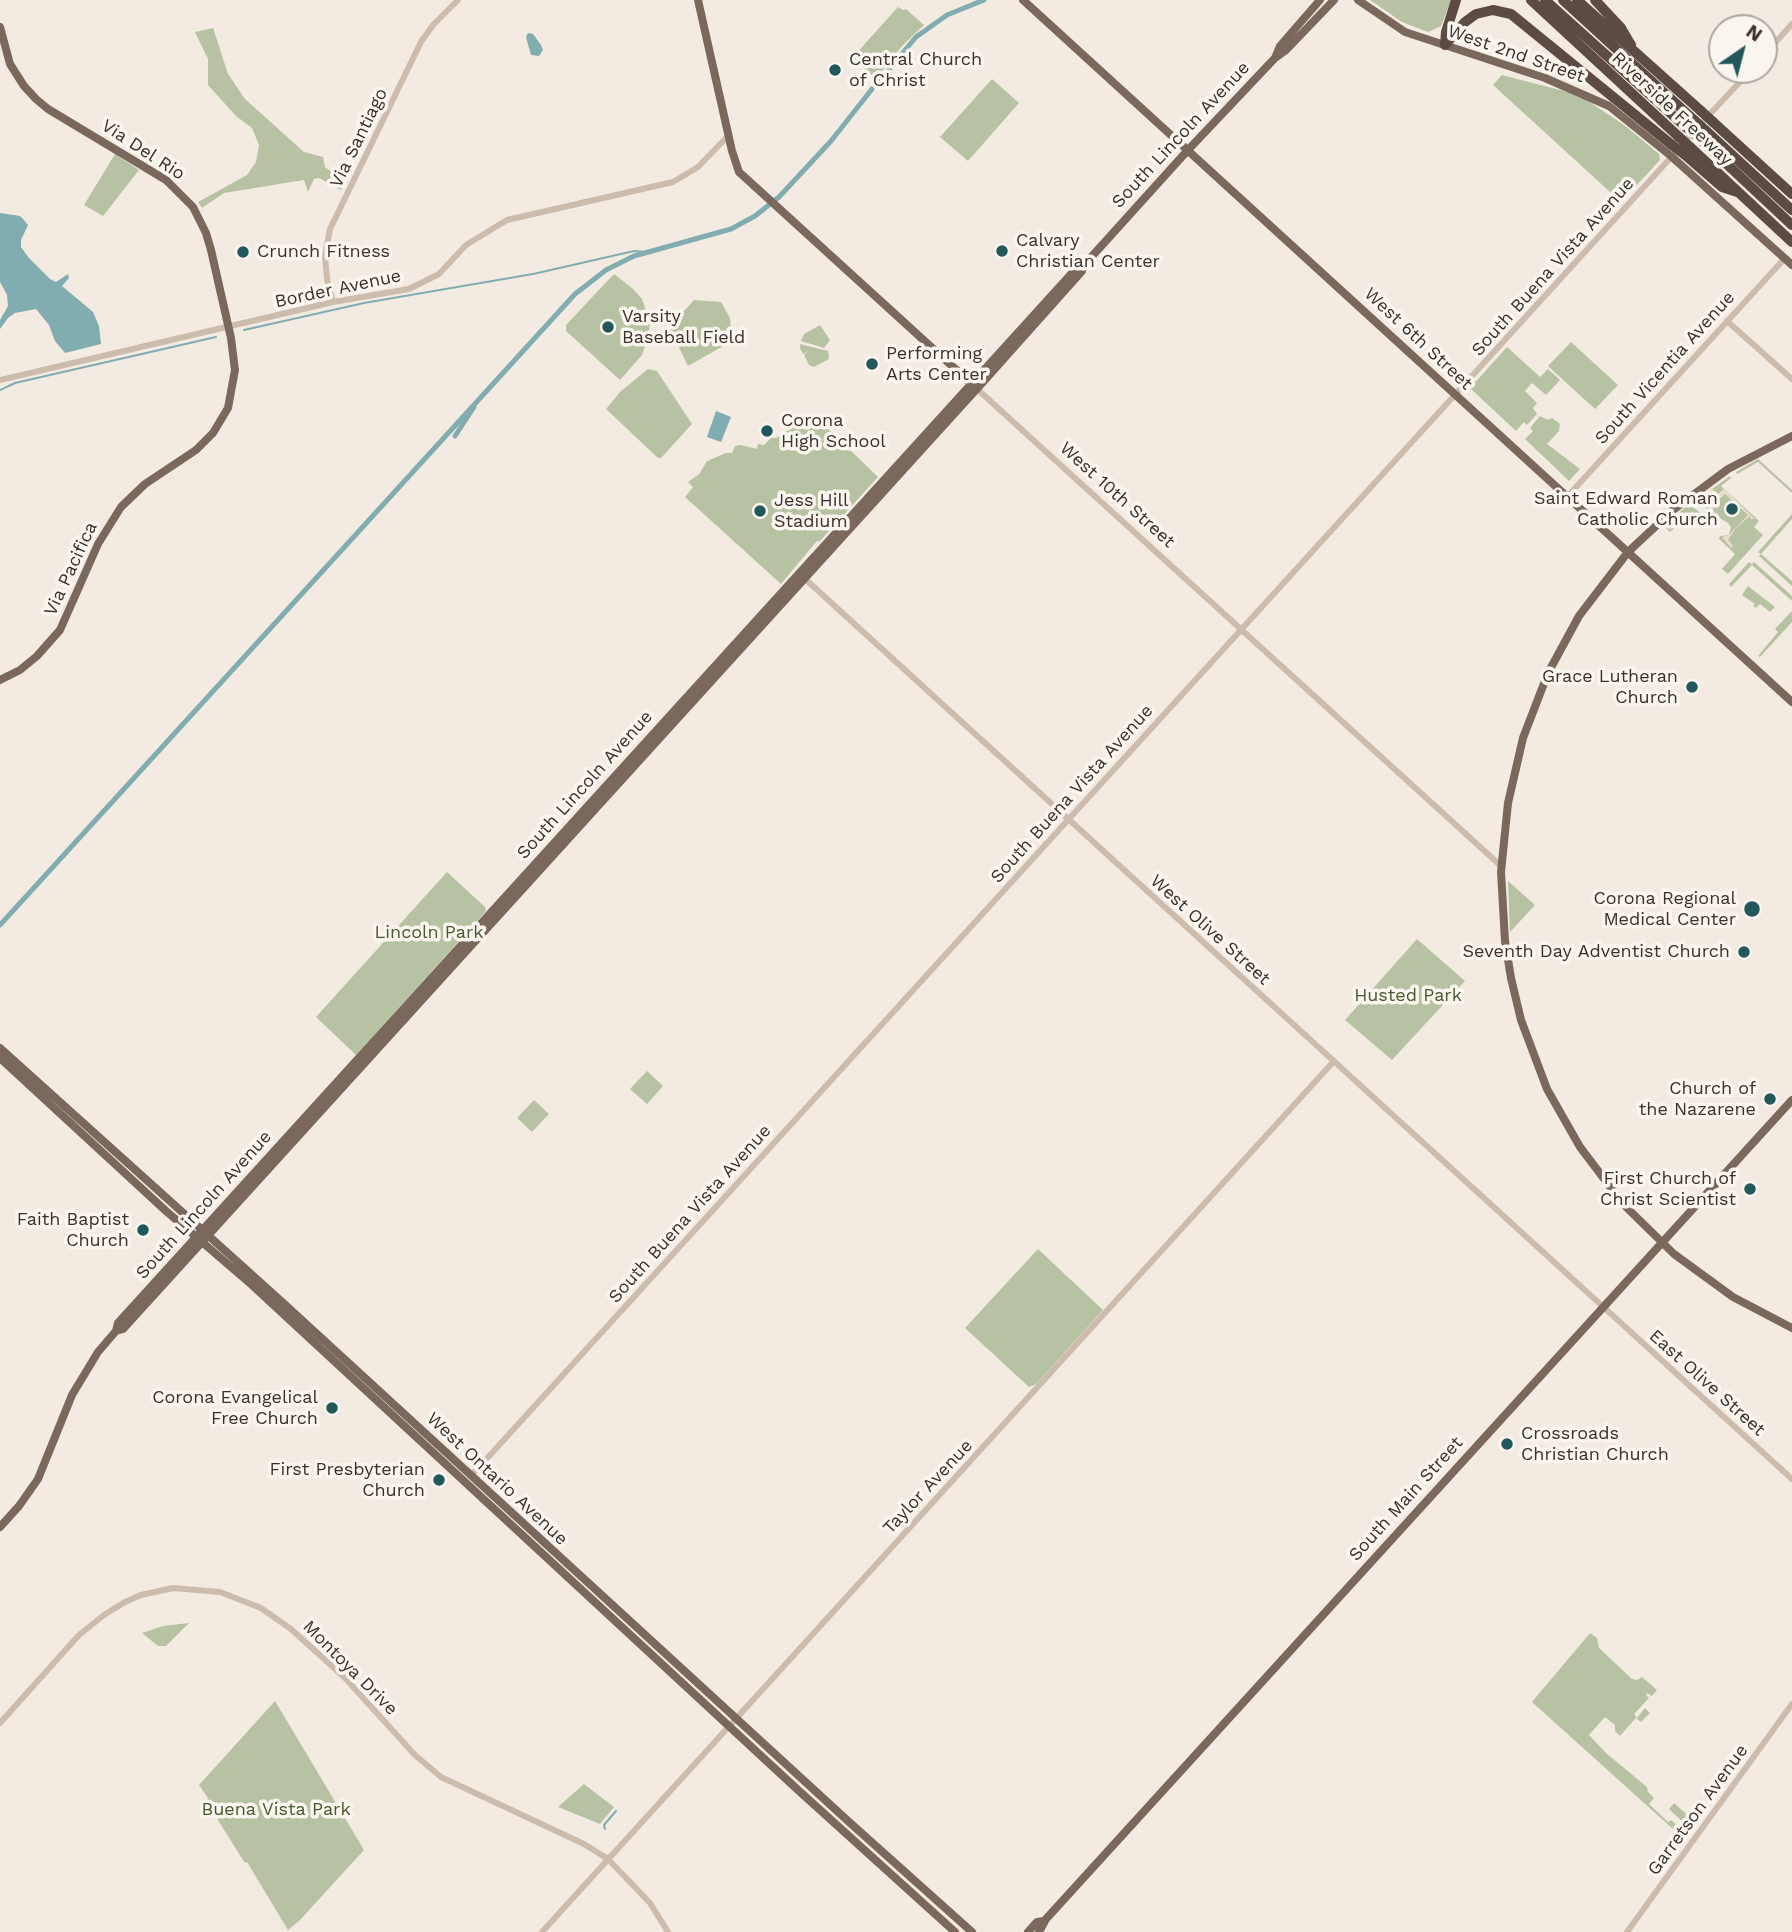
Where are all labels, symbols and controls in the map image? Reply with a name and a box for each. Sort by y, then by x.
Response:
north arrow [1708,14,1778,84]
street label: West 2nd Street [1445,20,1587,88]
text: N [1742,20,1767,46]
street label: Riverside Freeway [1607,48,1737,170]
place label: Central Church of Christ [849,49,982,92]
street label: South Lincoln Avenue [1108,57,1254,213]
marker: Central Church of Christ [827,62,843,78]
street label: Via Santiago [326,85,392,191]
street label: Via Del Rio [97,115,189,185]
street label: South Buena Vista Avenue [1467,173,1639,361]
place label: Calvary Christian Center [1016,230,1160,272]
place label: Crunch Fitness [257,241,390,263]
marker: Calvary Christian Center [994,243,1010,259]
marker: Crunch Fitness [235,244,251,260]
street label: Border Avenue [273,265,403,313]
street label: West 6th Street [1359,283,1477,395]
street label: South Vicentia Avenue [1591,287,1739,449]
place label: Varsity Baseball Field [622,306,745,348]
marker: Varsity Baseball Field [600,319,616,335]
place label: Performing Arts Center [886,343,987,386]
marker: Performing Arts Center [864,356,880,372]
place label: Corona High School [781,410,886,452]
marker: Corona High School [759,423,775,439]
street label: West 10th Street [1055,438,1179,552]
place label: Saint Edward Roman Catholic Church [1534,488,1718,530]
place label: Jess Hill Stadium [774,490,849,532]
marker: Saint Edward Roman Catholic Church [1724,501,1740,517]
marker: Jess Hill Stadium [752,503,768,519]
street label: Via Pacifica [40,519,102,619]
place label: Grace Lutheran Church [1542,666,1678,708]
marker: Grace Lutheran Church [1684,679,1700,695]
street label: South Buena Vista Avenue [986,700,1158,888]
street label: South Lincoln Avenue [513,706,657,864]
street label: West Olive Street [1146,870,1274,990]
place label: Corona Regional Medical Center [1593,888,1736,930]
marker: Corona Regional Medical Center [1742,899,1762,919]
park label: Lincoln Park [374,922,484,944]
place label: Seventh Day Adventist Church [1463,941,1730,963]
marker: Seventh Day Adventist Church [1736,944,1752,960]
park label: Husted Park [1354,985,1462,1007]
place label: Church of the Nazarene [1639,1078,1756,1120]
marker: Church of the Nazarene [1762,1091,1778,1107]
street label: South Buena Vista Avenue [604,1120,776,1308]
street label: South Lincoln Avenue [132,1126,276,1284]
place label: First Church of Christ Scientist [1600,1168,1736,1210]
marker: First Church of Christ Scientist [1742,1181,1758,1197]
place label: Faith Baptist Church [17,1209,129,1252]
marker: Faith Baptist Church [135,1222,151,1238]
street label: East Olive Street [1645,1325,1769,1441]
place label: Corona Evangelical Free Church [152,1387,318,1430]
marker: Corona Evangelical Free Church [324,1400,340,1416]
street label: West Ontario Avenue [422,1408,572,1550]
place label: Crossroads Christian Church [1521,1423,1669,1466]
street label: South Main Street [1344,1432,1468,1566]
street label: Taylor Avenue [879,1435,977,1539]
marker: Crossroads Christian Church [1499,1436,1515,1452]
place label: First Presbyterian Church [269,1459,425,1502]
marker: First Presbyterian Church [431,1472,447,1488]
street label: Montoya Drive [298,1616,402,1720]
street label: Garretson Avenue [1643,1740,1753,1880]
park label: Buena Vista Park [201,1799,351,1821]

